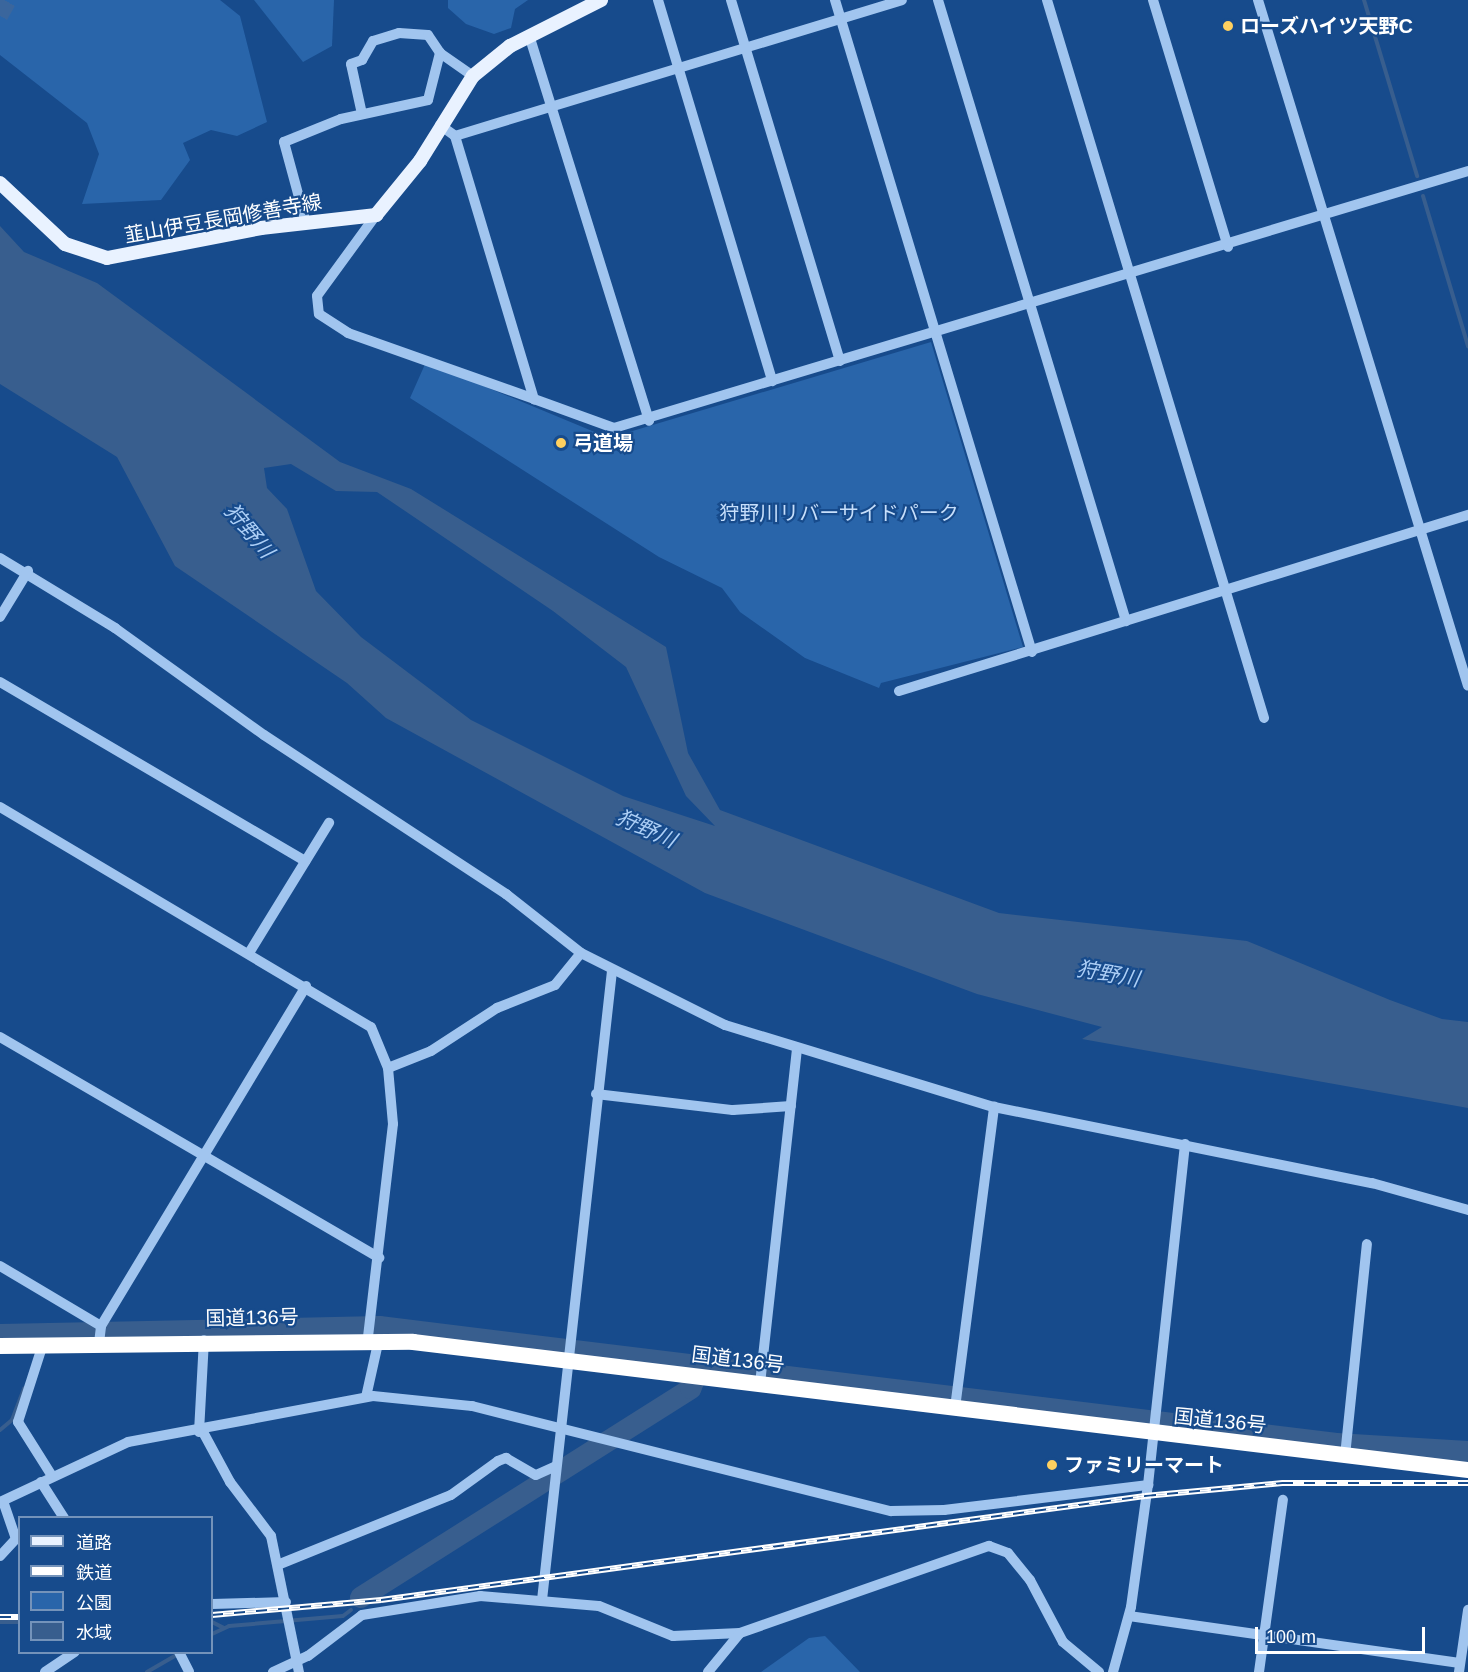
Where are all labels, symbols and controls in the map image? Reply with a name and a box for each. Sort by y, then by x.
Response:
place label: ローズハイツ天野C [1240,14,1414,38]
marker: ローズハイツ天野C [1221,19,1235,33]
street label: 韮山伊豆長岡修善寺線 [122,190,324,248]
place label: 弓道場 [573,431,633,455]
marker: 弓道場 [554,436,568,450]
water label: 狩野川 [219,499,279,563]
park label: 狩野川リバーサイドパーク [719,501,959,525]
water label: 狩野川 [612,805,680,853]
water label: 狩野川 [1075,956,1141,992]
street label: 国道136号 [205,1305,299,1331]
street label: 国道136号 [690,1342,786,1378]
street label: 国道136号 [1172,1404,1268,1438]
place label: ファミリーマート [1064,1453,1224,1477]
marker: ファミリーマート [1045,1458,1059,1472]
legend [18,1516,213,1654]
text: 道路 [76,1533,112,1553]
text: 鉄道 [76,1563,112,1583]
text: 公園 [76,1593,112,1613]
scale bar [1258,1615,1428,1653]
text: 水域 [76,1623,112,1643]
text: 100 m [1266,1627,1316,1647]

